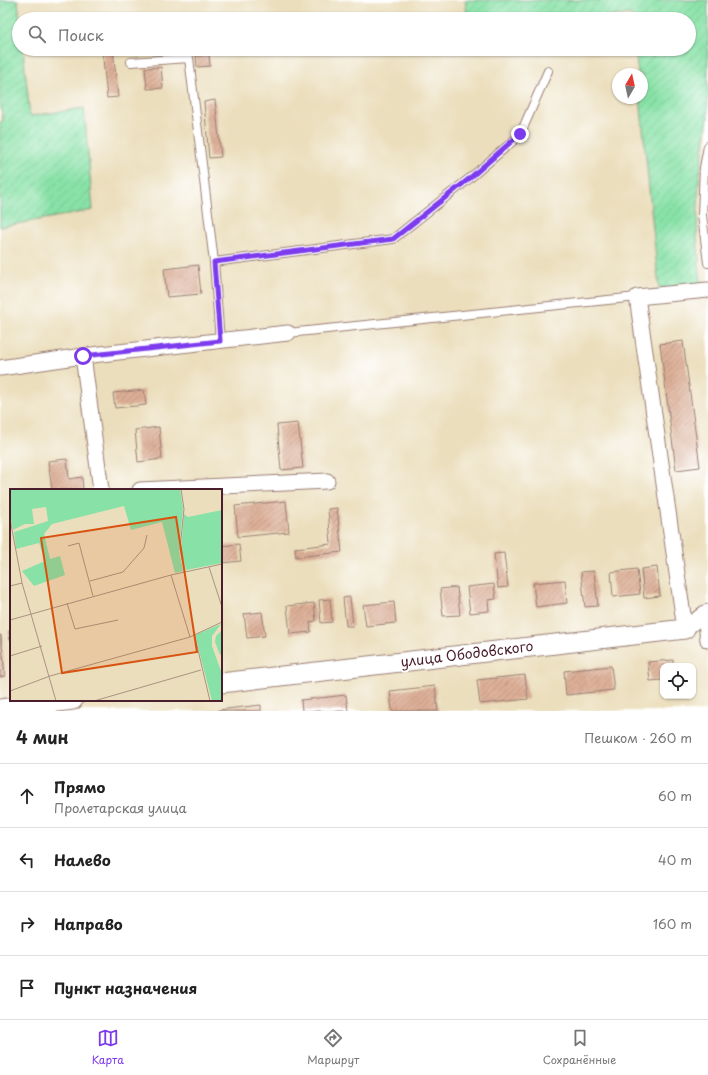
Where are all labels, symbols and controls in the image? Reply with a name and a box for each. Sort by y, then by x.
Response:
search box [12,12,696,56]
icon: search [26,23,48,45]
text: Поиск [58,23,104,46]
north arrow [612,68,648,104]
route end [511,125,529,143]
route start [74,347,92,365]
inset map [10,489,222,701]
street label: улица Ободовского [399,635,535,672]
map controls [660,663,696,699]
button: locate [660,663,696,699]
text: 4 мин [16,724,69,750]
text: Пешком · 260 m [584,728,692,747]
text: Прямо [54,775,105,798]
icon: ahead [16,785,38,807]
text: 60 m [658,786,692,805]
text: Пролетарская улица [54,798,187,817]
text: Налево [54,848,111,871]
icon: left [16,849,38,871]
text: 40 m [658,850,692,869]
text: Направо [54,912,123,935]
icon: right [16,913,38,935]
text: 160 m [653,914,692,933]
text: Пункт назначения [54,976,197,999]
icon: arrive [16,977,38,999]
tab: Карта [92,1027,124,1068]
tab: Маршрут [307,1027,359,1068]
tab: Сохранённые [543,1027,616,1068]

